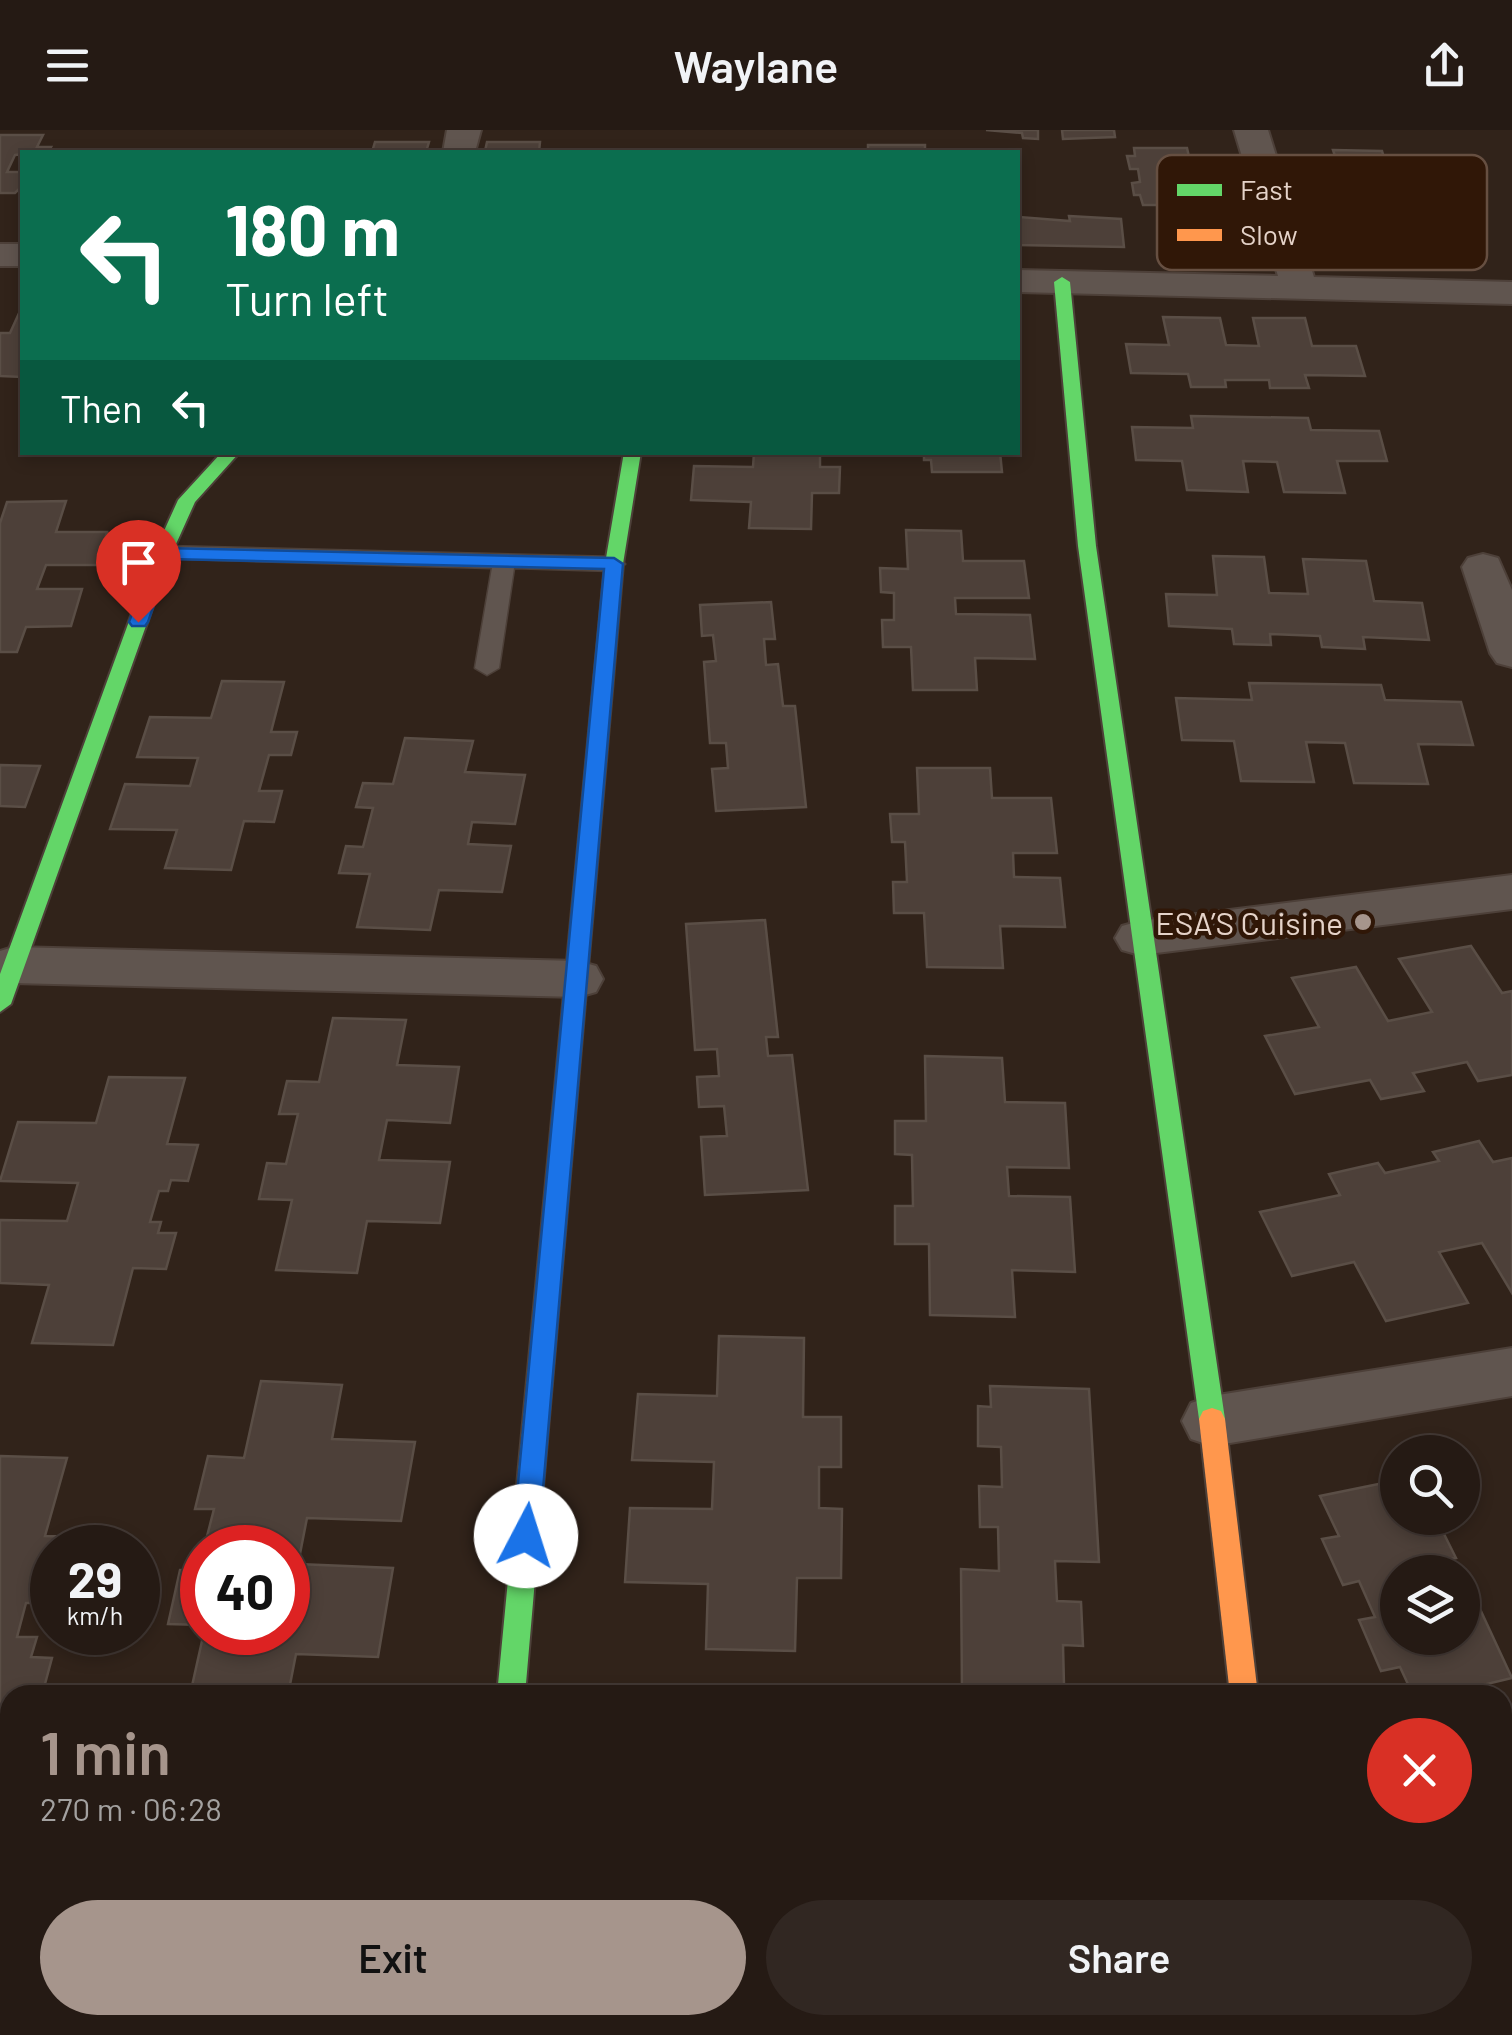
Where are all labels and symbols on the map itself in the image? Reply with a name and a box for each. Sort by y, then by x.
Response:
legend [1157,155,1487,270]
text: Fast [1240,172,1293,206]
text: Slow [1240,217,1298,251]
pin [96,520,181,623]
place label: ESA’S Cuisine [1155,903,1343,941]
marker: ESA’S Cuisine [1352,911,1374,933]
position arrow [474,1484,578,1588]
speed limit sign: 40 [180,1525,310,1655]

